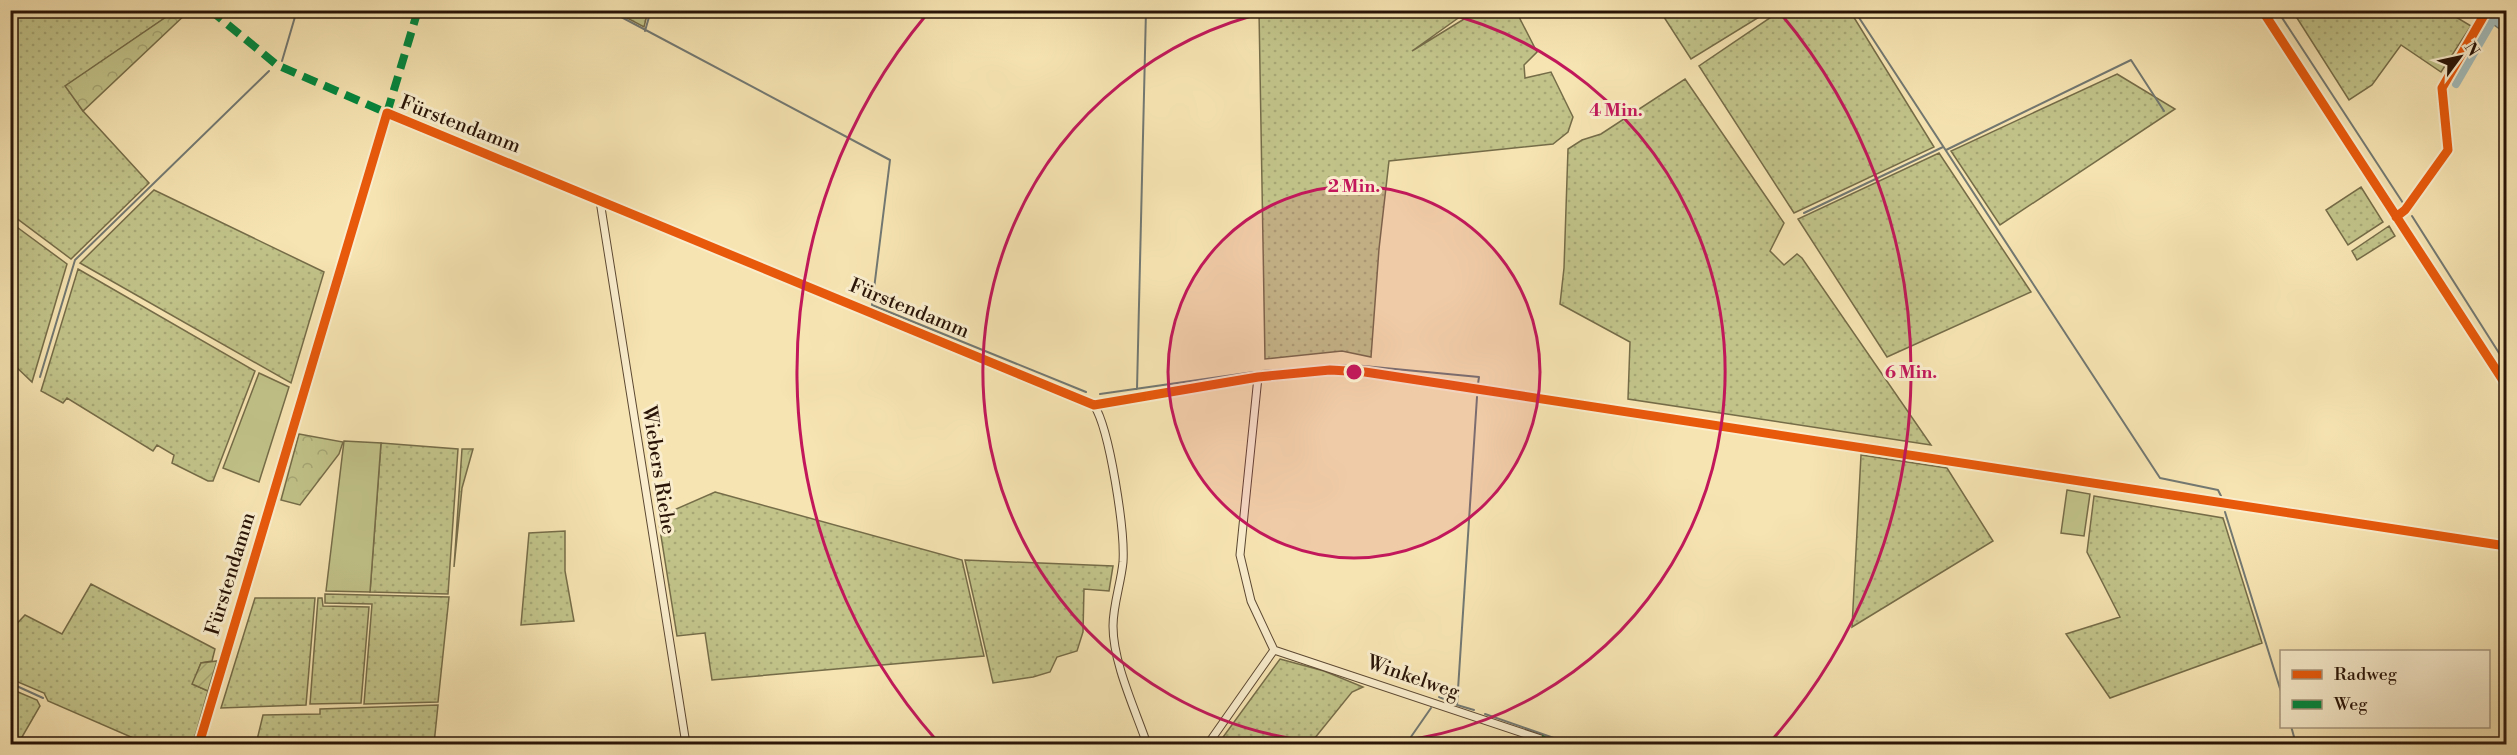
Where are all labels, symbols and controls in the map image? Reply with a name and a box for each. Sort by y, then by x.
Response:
north arrow [2430,27,2490,87]
text: N [2460,39,2484,60]
street label: Fürstendamm [396,90,524,160]
text: 4 Min. [1589,99,1643,122]
text: 2 Min. [1328,175,1380,198]
street label: Fürstendamm [845,274,973,345]
text: 6 Min. [1885,361,1937,384]
centre of rings [1344,362,1364,382]
street label: Wiebers Riehe [635,403,680,536]
street label: Fürstendamm [200,509,262,639]
street label: Winkelweg [1362,650,1463,706]
legend [2280,650,2490,728]
text: Radweg [2334,663,2398,686]
text: Weg [2333,693,2368,716]

